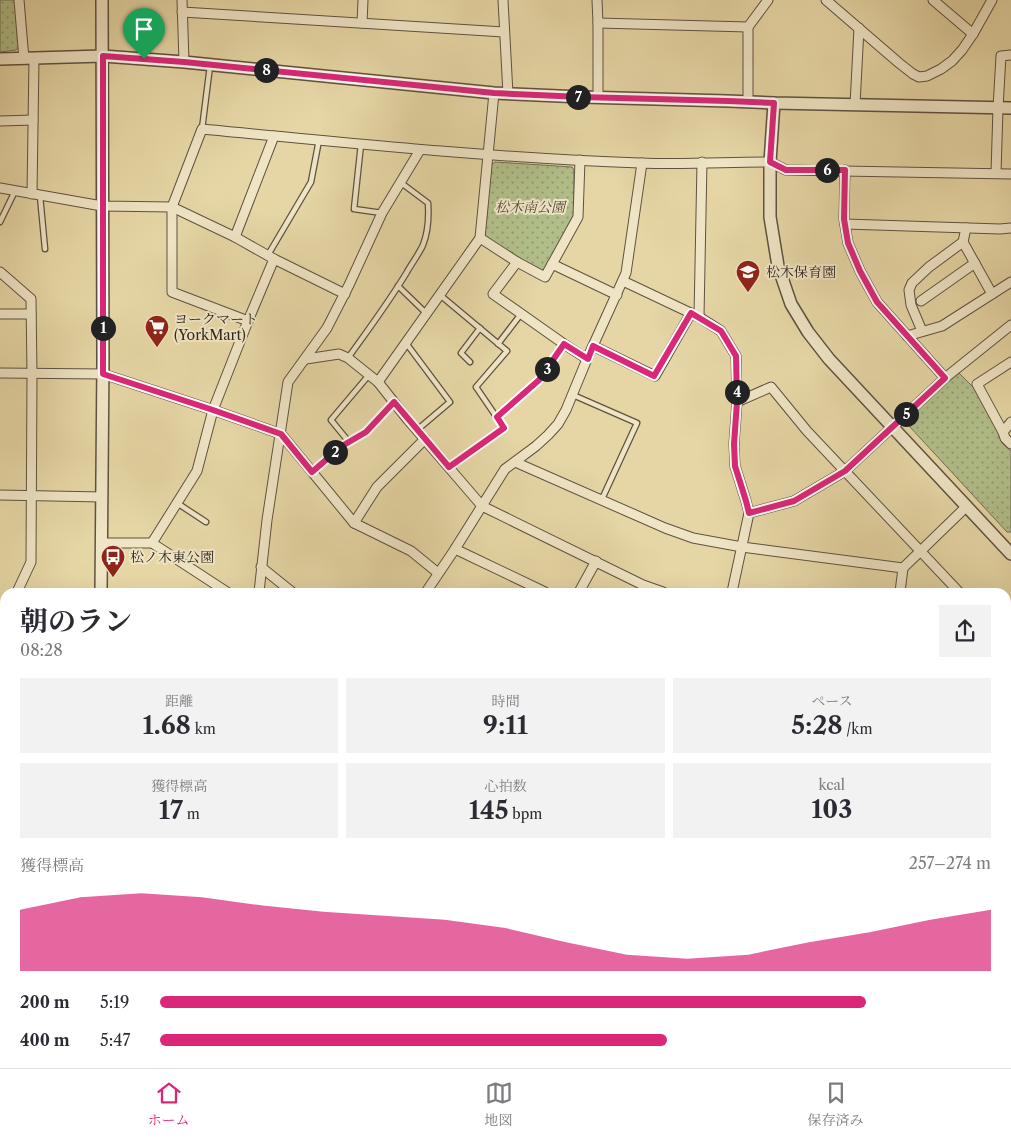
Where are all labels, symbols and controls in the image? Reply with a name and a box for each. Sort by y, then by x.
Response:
pin [123,8,165,59]
icon: arrive [130,15,158,43]
pin: 8 [254,58,278,82]
text: 8 [262,61,271,79]
pin: 7 [566,84,590,110]
text: 7 [575,88,582,106]
pin: 6 [814,158,840,182]
text: 6 [823,161,832,179]
park label: 松木南公園 [495,198,567,216]
school or university icon: 松木保育園 [735,259,761,293]
place label: 松木保育園 [766,263,836,281]
place label: ヨークマート (YorkMart) [174,310,258,344]
supermarket icon: ヨークマート (YorkMart) [144,314,170,348]
pin: 1 [90,316,116,340]
text: 1 [100,319,107,337]
pin: 3 [534,356,560,382]
text: 3 [544,360,551,378]
pin: 4 [724,380,750,404]
text: 4 [733,383,742,401]
pin: 5 [894,402,918,426]
text: 5 [903,405,910,423]
pin: 2 [322,440,348,464]
text: 2 [331,443,340,461]
bus stop icon: 松ノ木東公園 [100,544,126,578]
place label: 松ノ木東公園 [130,548,214,566]
text: 朝のラン [20,604,132,638]
button: share [939,605,991,657]
text: 08:28 [20,640,63,660]
text: 距離 [165,692,193,710]
text: 時間 [491,692,519,710]
text: ペース [811,692,852,710]
text: 1.68 [142,710,191,741]
text: 9:11 [483,710,528,741]
text: 5:28 [791,710,843,741]
text: km [191,720,216,738]
text: /km [843,720,872,738]
text: kcal [819,776,845,794]
text: 獲得標高 [151,777,207,795]
text: 心拍数 [484,777,526,795]
text: 103 [811,794,852,825]
text: 17 [159,795,183,826]
text: 145 [469,795,509,826]
text: m [183,805,200,823]
text: bpm [509,805,542,823]
text: 257–274 m [909,853,991,873]
text: 獲得標高 [20,855,84,875]
text: 200 m [20,992,70,1012]
text: 5:19 [100,992,129,1012]
text: 400 m [20,1030,70,1050]
text: 5:47 [100,1030,130,1050]
tab: ホーム [148,1079,190,1129]
tab: 地図 [485,1079,513,1129]
tab: 保存済み [808,1079,864,1129]

